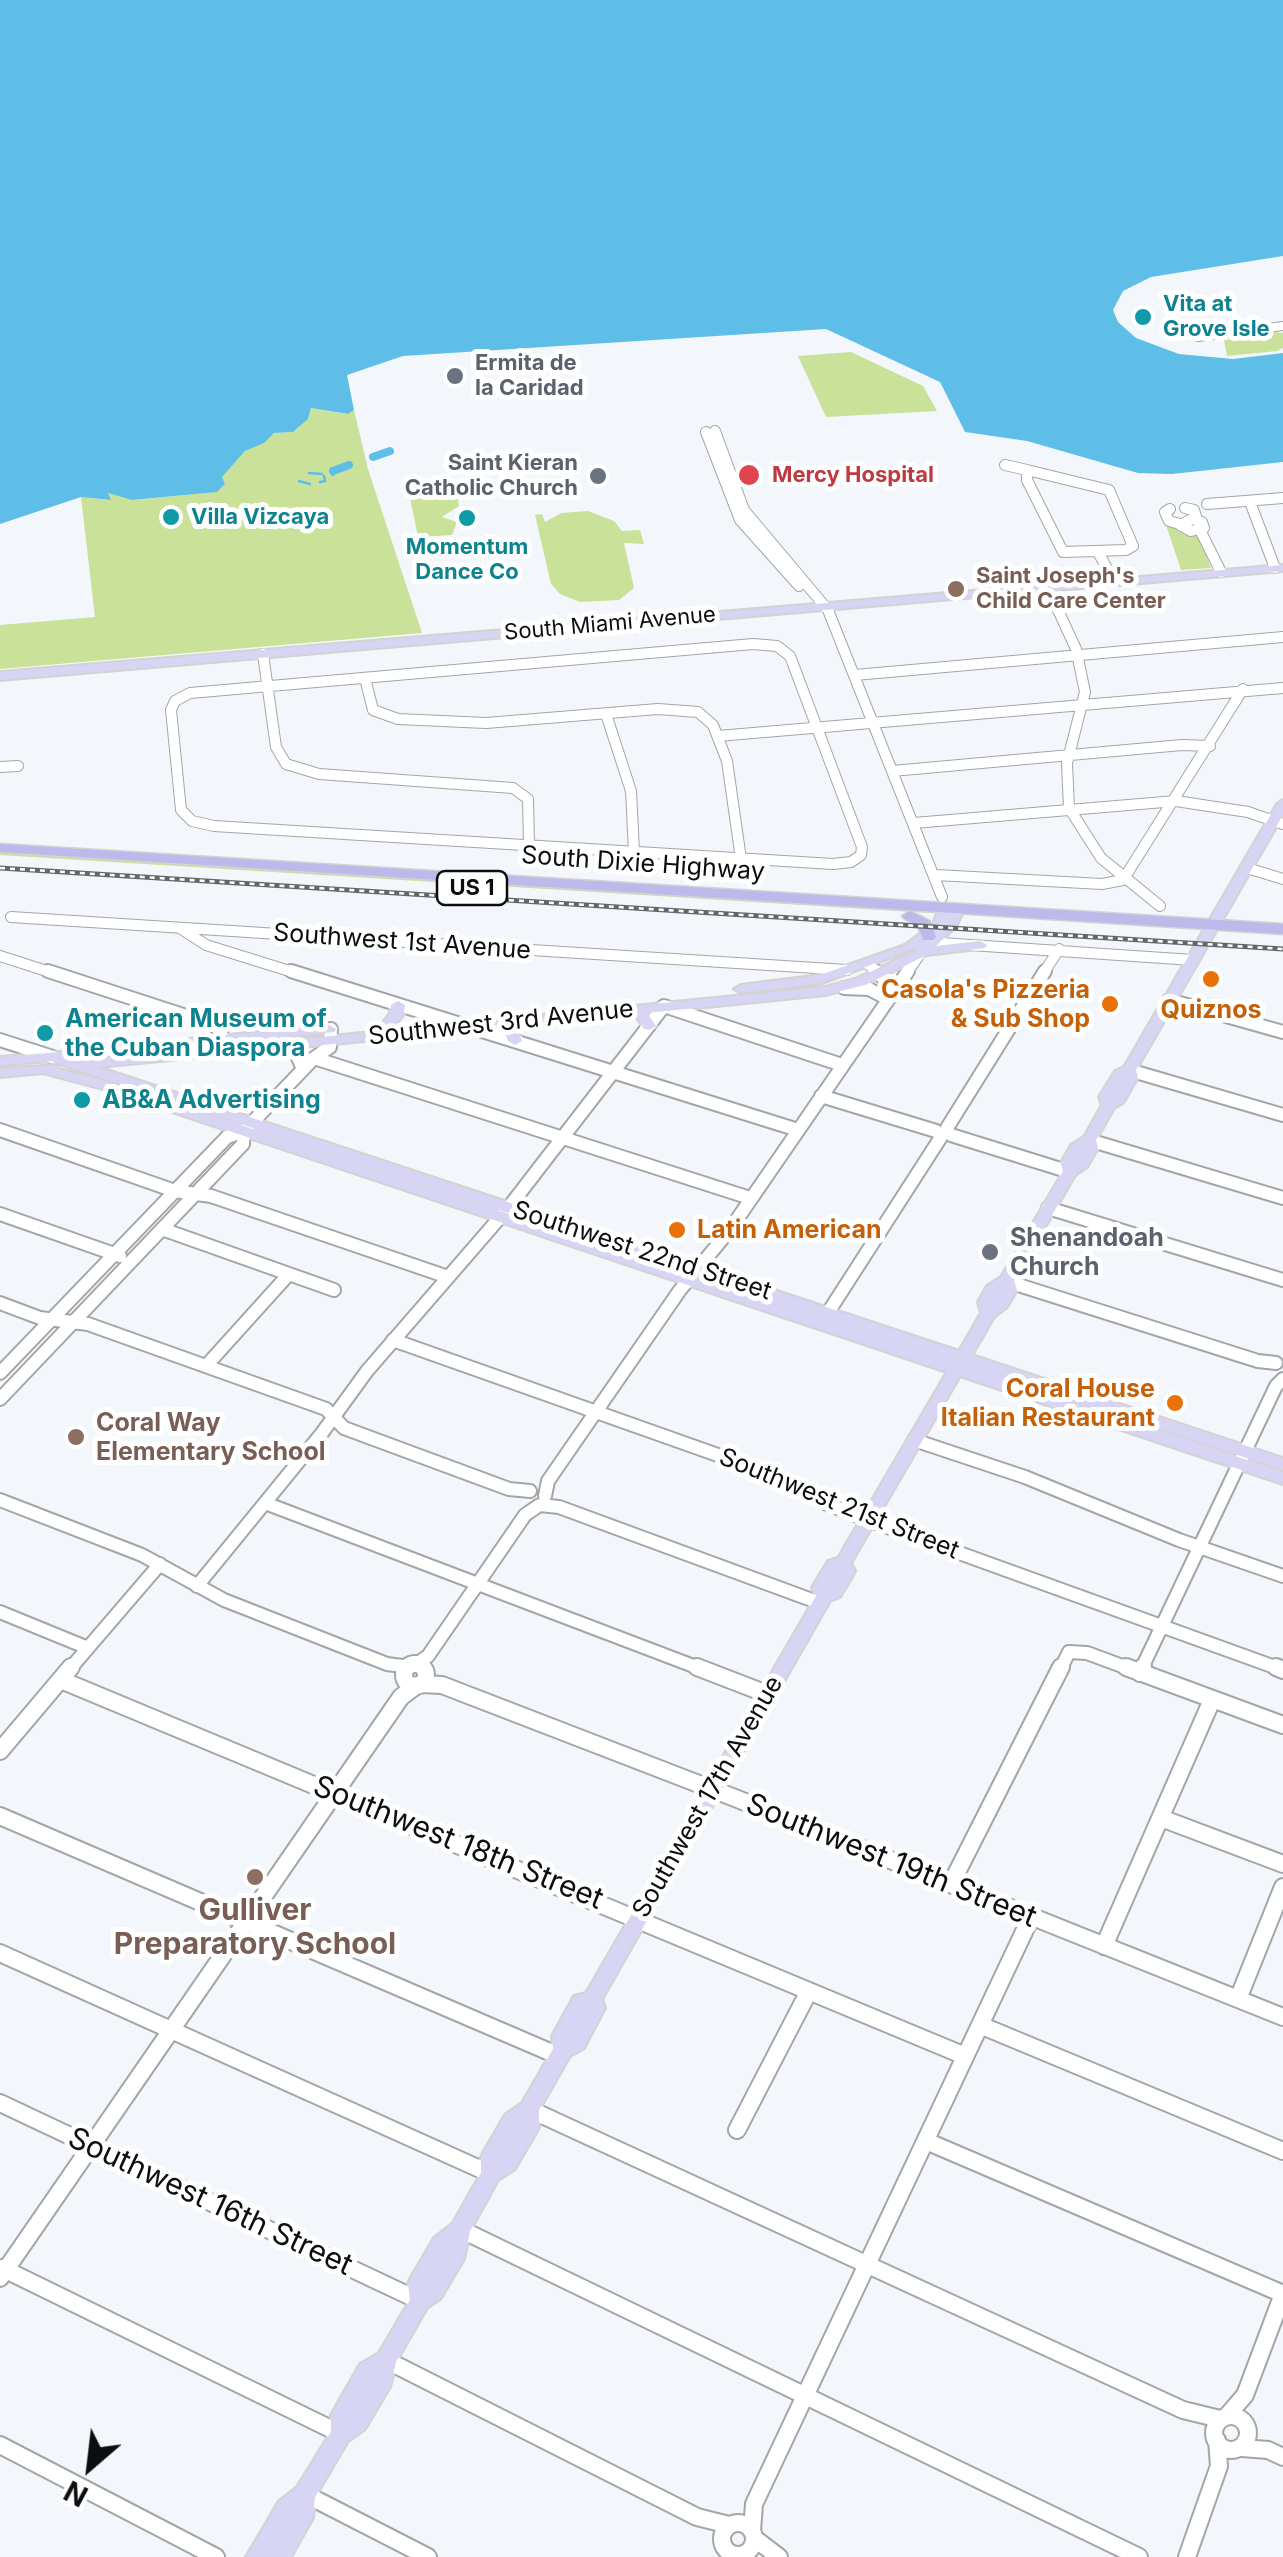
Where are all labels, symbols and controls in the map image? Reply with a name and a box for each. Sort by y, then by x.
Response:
place label: Vita at Grove Isle [1163,291,1270,342]
marker: Vita at Grove Isle [1132,306,1154,328]
place label: Ermita de la Caridad [475,350,584,402]
marker: Ermita de la Caridad [444,365,466,387]
place label: Saint Kieran Catholic Church [405,450,578,502]
marker: Mercy Hospital [736,462,762,488]
place label: Mercy Hospital [772,462,934,488]
marker: Saint Kieran Catholic Church [587,465,609,487]
place label: Villa Vizcaya [191,504,329,530]
marker: Villa Vizcaya [160,506,182,528]
marker: Momentum Dance Co [456,507,478,529]
place label: Momentum Dance Co [406,534,528,586]
place label: Saint Joseph's Child Care Center [976,563,1166,614]
marker: Saint Joseph's Child Care Center [945,578,967,600]
street label: South Miami Avenue [503,602,717,646]
street label: South Dixie Highway [520,841,766,887]
road number: US 1 [437,871,507,905]
street label: Southwest 1st Avenue [272,918,532,966]
marker: Quiznos [1200,968,1222,990]
place label: Casola's Pizzeria & Sub Shop [881,975,1090,1034]
marker: Casola's Pizzeria & Sub Shop [1099,993,1121,1015]
street label: Southwest 3rd Avenue [367,994,635,1052]
place label: Quiznos [1161,995,1261,1025]
place label: American Museum of the Cuban Diaspora [65,1004,327,1063]
marker: American Museum of the Cuban Diaspora [34,1022,56,1044]
place label: AB&A Advertising [102,1085,321,1115]
marker: AB&A Advertising [71,1089,93,1111]
street label: Southwest 22nd Street [509,1195,775,1307]
place label: Latin American [697,1215,882,1245]
marker: Latin American [666,1219,688,1241]
place label: Shenandoah Church [1010,1223,1164,1282]
marker: Shenandoah Church [979,1241,1001,1263]
place label: Coral House Italian Restaurant [941,1374,1155,1433]
marker: Coral House Italian Restaurant [1164,1392,1186,1414]
place label: Coral Way Elementary School [96,1408,326,1467]
marker: Coral Way Elementary School [65,1426,87,1448]
street label: Southwest 21st Street [715,1442,963,1566]
street label: Southwest 17th Avenue [627,1671,789,1923]
street label: Southwest 18th Street [308,1768,608,1918]
street label: Southwest 19th Street [741,1786,1041,1936]
marker: Gulliver Preparatory School [244,1866,266,1888]
place label: Gulliver Preparatory School [114,1893,396,1964]
street label: Southwest 16th Street [62,2120,358,2284]
north arrow [40,2417,140,2517]
text: N [59,2473,93,2514]

